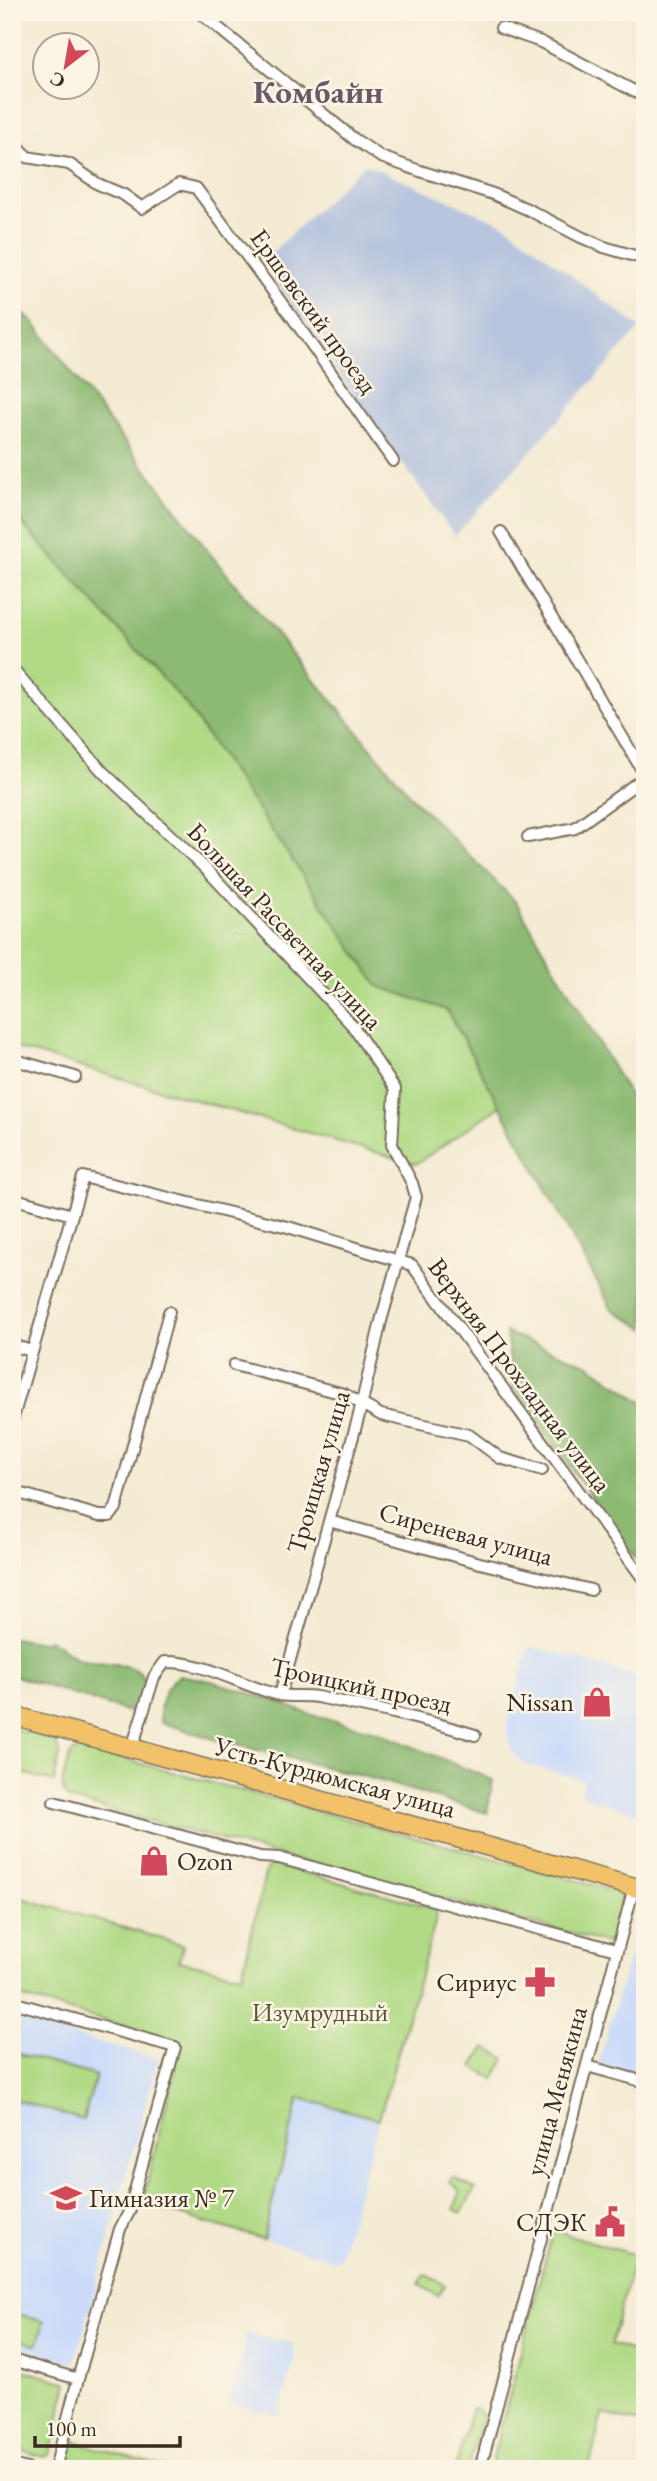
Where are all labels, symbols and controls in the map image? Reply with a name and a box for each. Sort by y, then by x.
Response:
north arrow [32,32,102,102]
text: С [45,66,70,94]
district label: Комбайн [253,70,383,113]
street label: Ершовский проезд [243,222,386,401]
street label: Большая Рассветная улица [180,815,391,1038]
street label: Верхняя Прохладная улица [421,1251,620,1500]
street label: Троицкая улица [278,1386,358,1558]
street label: Сиреневая улица [375,1494,557,1574]
street label: Троицкий проезд [267,1649,455,1721]
place label: Nissan [506,1685,574,1719]
shop icon: Nissan [580,1685,614,1719]
street label: Усть-Курдюмская улица [210,1728,460,1826]
shop icon: Ozon [137,1844,171,1878]
place label: Ozon [177,1844,234,1878]
place label: Сириус [436,1965,517,1999]
pharmacy icon: Сириус [523,1965,557,1999]
park label: Изумрудный [252,1995,389,2029]
street label: улица Менякина [517,2002,595,2180]
school or university icon: Гимназия № 7 [49,2181,83,2215]
place label: Гимназия № 7 [89,2181,235,2215]
place label: СДЭК [516,2205,588,2239]
public building icon: СДЭК [593,2205,627,2239]
scale bar [35,2404,180,2448]
text: 100 m [46,2415,97,2442]

